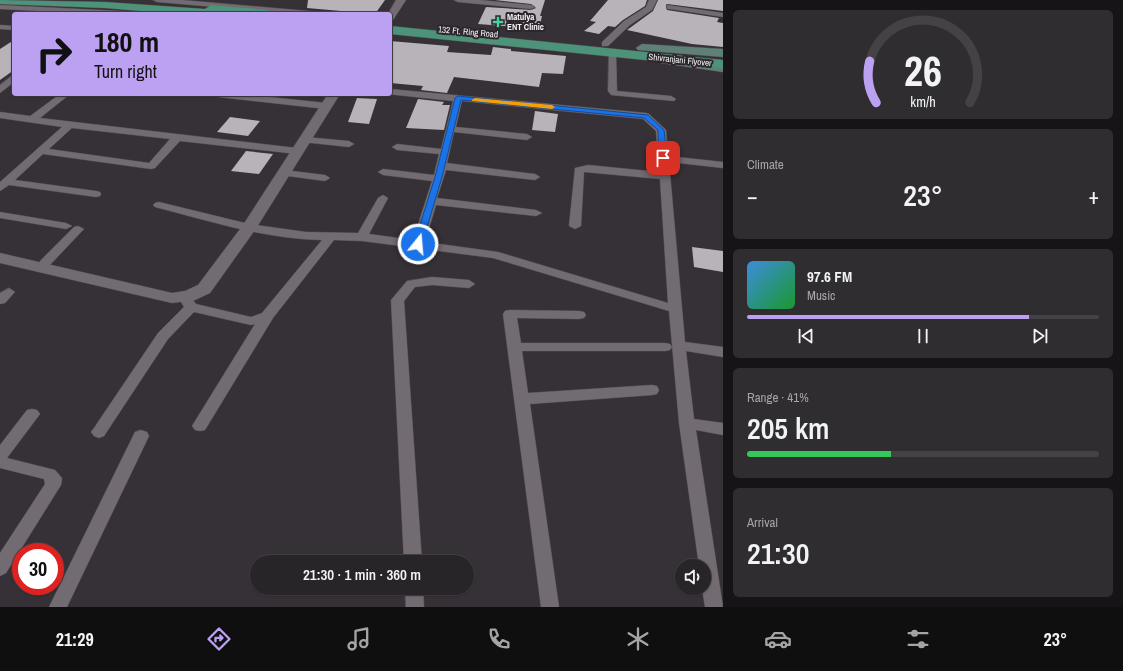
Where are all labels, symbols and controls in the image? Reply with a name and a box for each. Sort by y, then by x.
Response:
place label: Matulya ENT Clinic [507,11,544,33]
marker: Matulya ENT Clinic [492,16,504,28]
text: 180 m [94,23,159,61]
street label: 132 Ft. Ring Road [437,23,499,41]
icon: right [28,28,80,80]
text: 26 [904,43,942,99]
street label: Shivranjani Flyover [648,51,713,69]
text: Turn right [94,59,157,84]
text: km/h [910,91,936,110]
pin [646,141,680,175]
icon: arrive [652,147,674,169]
text: Climate [747,156,784,173]
text: 23° [903,175,943,215]
text: − [747,181,758,211]
text: + [1088,181,1099,211]
position arrow [397,223,439,265]
text: 97.6 FM [807,266,852,287]
text: Music [807,287,835,304]
icon: previous [795,325,817,347]
icon: pause [912,325,934,347]
icon: next [1029,325,1051,347]
text: Range · 41% [747,389,809,406]
text: 205 km [747,408,829,448]
text: Arrival [747,514,778,531]
text: 21:30 [747,533,809,573]
speed limit sign: 30 [12,543,64,595]
map controls [675,559,711,595]
button: sound [675,559,711,595]
text: 21:30 · 1 min · 360 m [303,564,421,585]
icon: directions [205,625,233,653]
icon: music [345,625,373,653]
icon: phone [485,625,513,653]
icon: climate [624,625,652,653]
icon: car [764,625,792,653]
icon: filters [904,625,932,653]
text: 21:29 [56,627,94,652]
text: 23° [1044,627,1067,652]

